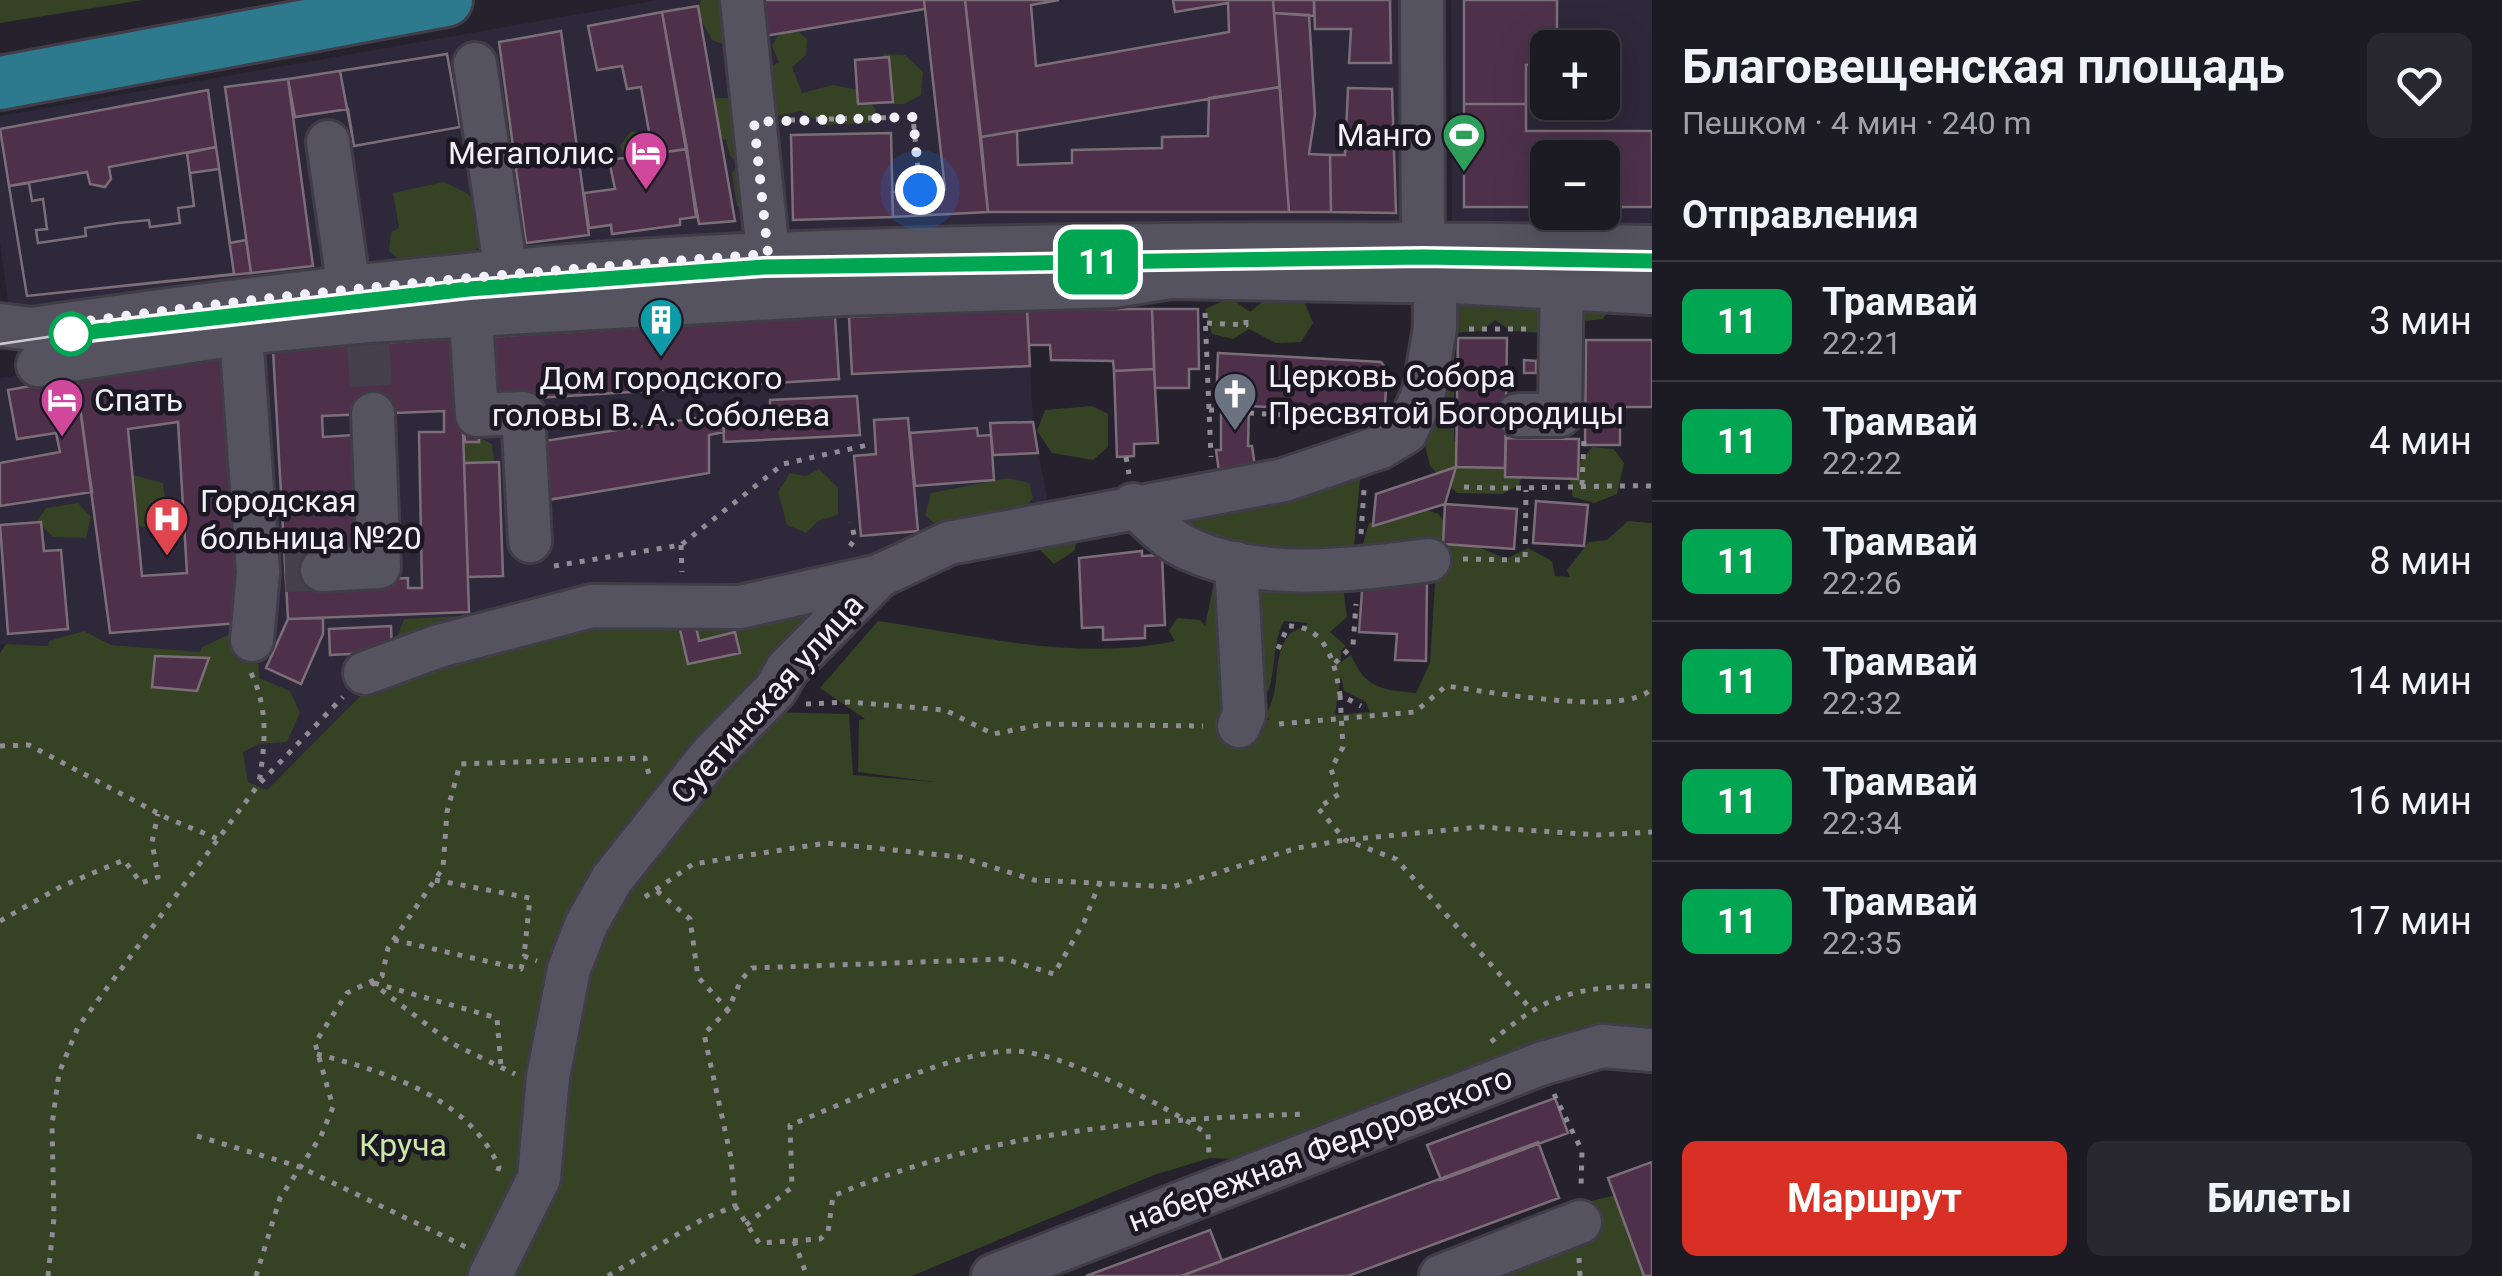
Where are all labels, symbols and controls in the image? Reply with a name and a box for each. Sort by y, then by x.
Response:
map controls [1530,30,1620,230]
button: + [1530,30,1620,120]
button: heart [2367,33,2472,138]
text: Благовещенская площадь [1682,38,2285,95]
text: Пешком · 4 мин · 240 m [1682,104,2032,142]
sports icon: Манго [1441,112,1487,173]
place label: Манго [1337,116,1432,154]
hotel icon: Мегаполис [623,130,669,191]
place label: Мегаполис [448,134,614,172]
button: − [1530,140,1620,230]
your location [895,165,945,215]
text: Отправления [1682,193,1919,237]
line badge: 11 [1053,230,1143,294]
text: 11 [1078,242,1118,283]
text: Трамвай [1822,280,1978,324]
building icon: Дом городского головы В. А. Соболева [638,297,684,358]
text: 3 мин [2369,299,2472,343]
text: 11 [1717,301,1757,342]
unlabelled marker [50,313,92,355]
text: 22:21 [1822,324,1902,362]
place label: Церковь Собора Пресвятой Богородицы [1268,357,1624,432]
place label: Дом городского головы В. А. Соболева [492,359,830,434]
church icon: Церковь Собора Пресвятой Богородицы [1212,371,1258,432]
hotel icon: Спать [39,377,85,438]
place label: Спать [94,381,183,419]
text: Трамвай [1822,400,1978,444]
text: 4 мин [2369,419,2472,463]
text: 11 [1717,421,1757,462]
text: 22:22 [1822,444,1902,482]
place label: Городская больница №20 [200,482,422,557]
hospital icon: Городская больница №20 [144,496,190,557]
text: Трамвай [1822,520,1978,564]
text: 8 мин [2369,539,2472,583]
text: 11 [1717,541,1757,582]
text: 22:26 [1822,564,1902,602]
street label: Суетинская улица [663,586,871,812]
text: Трамвай [1822,640,1978,684]
text: 14 мин [2348,659,2472,703]
text: 11 [1717,661,1757,702]
text: 22:32 [1822,684,1902,722]
text: Трамвай [1822,760,1978,804]
text: 16 мин [2348,779,2472,823]
text: 11 [1717,781,1757,822]
text: 22:34 [1822,804,1902,842]
text: Трамвай [1822,880,1978,924]
text: 17 мин [2348,899,2472,943]
text: 11 [1717,901,1757,942]
text: 22:35 [1822,924,1902,962]
street label: набережная Федоровского [1123,1058,1517,1240]
park label: Круча [359,1126,447,1164]
button: Маршрут [1682,1141,2067,1256]
button: Билеты [2087,1141,2472,1256]

